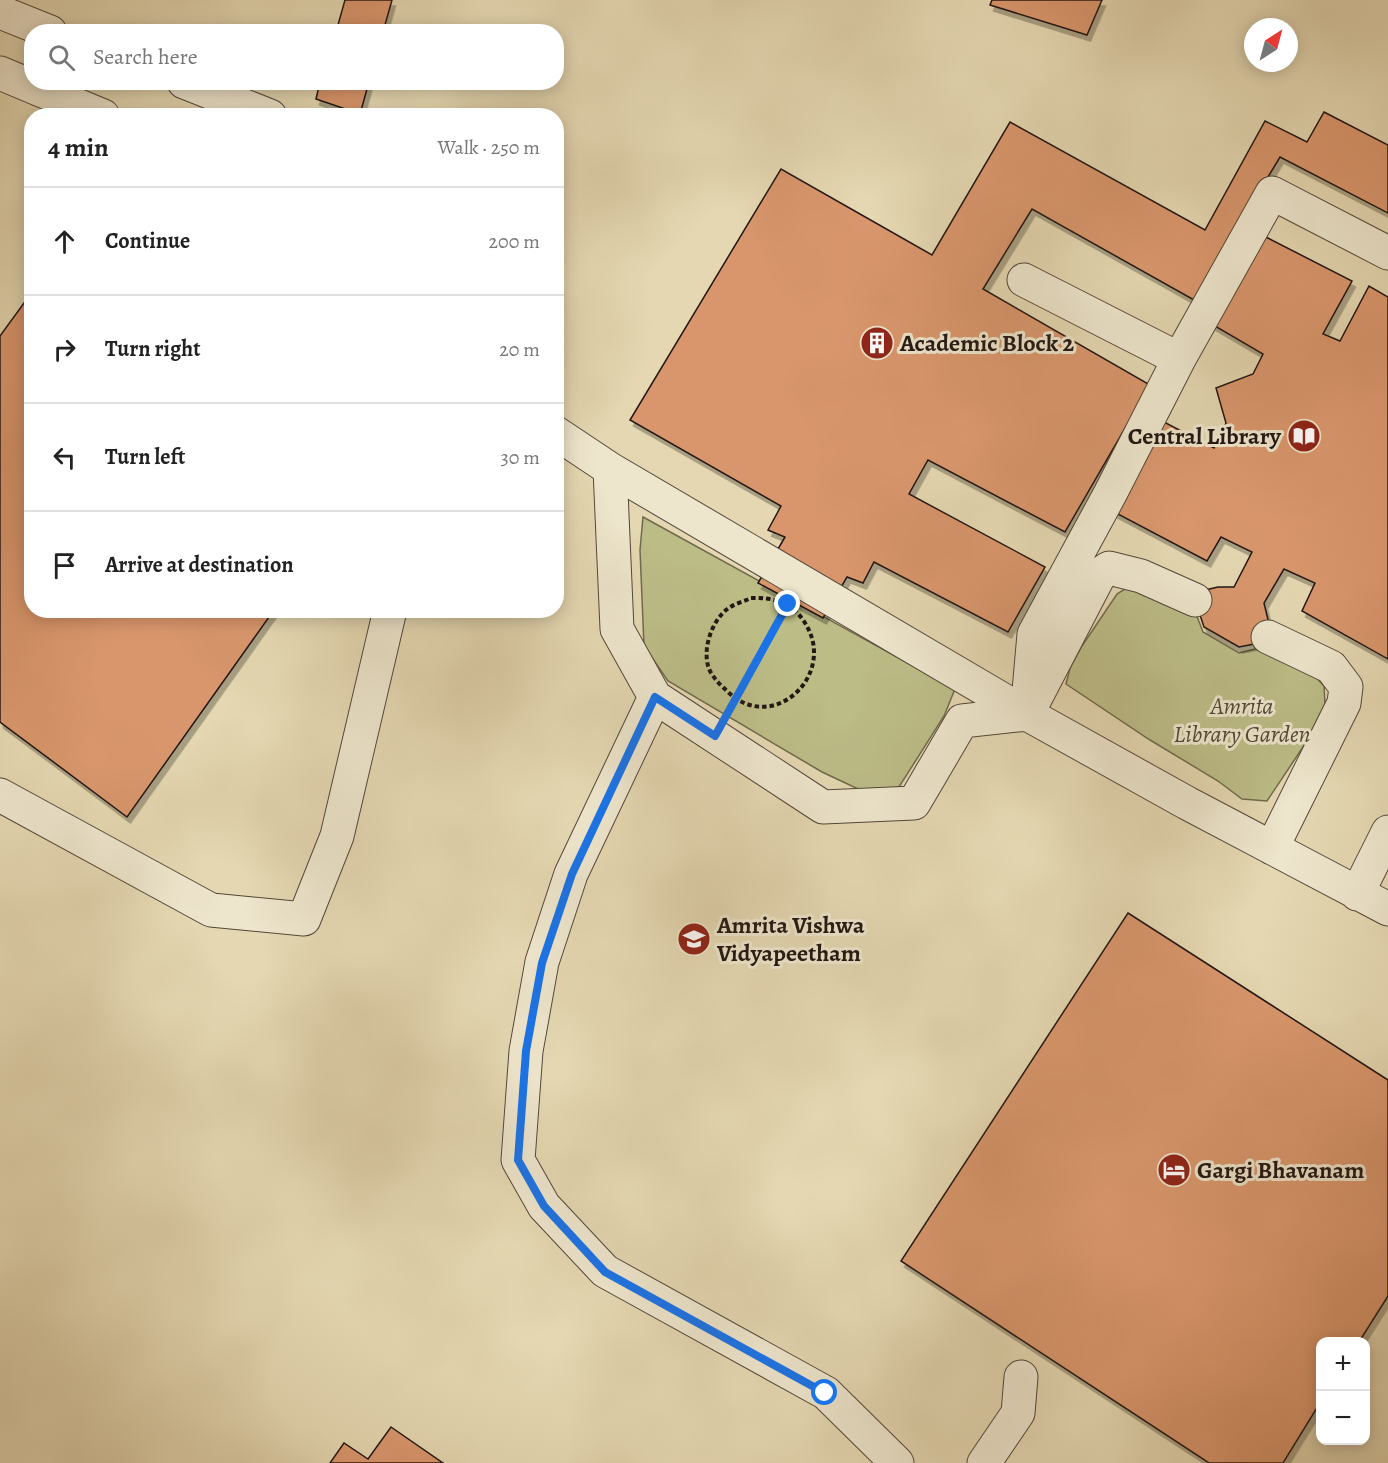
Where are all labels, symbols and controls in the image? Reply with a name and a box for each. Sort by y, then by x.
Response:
north arrow [1244,18,1298,72]
search box [24,24,564,90]
icon: search [45,41,78,74]
text: Search here [93,42,198,72]
text: 4 min [48,130,109,165]
text: Walk · 250 m [438,134,540,161]
icon: ahead [48,225,81,258]
text: Continue [105,226,190,256]
text: 200 m [489,228,540,255]
building icon: Academic Block 2 [859,325,895,361]
place label: Academic Block 2 [899,327,1074,359]
icon: right [48,333,81,366]
text: Turn right [105,334,201,364]
text: 20 m [499,336,540,363]
library icon: Central Library [1286,418,1322,454]
place label: Central Library [1128,420,1282,452]
icon: left [48,441,81,474]
text: Turn left [105,442,185,472]
text: 30 m [500,444,540,471]
icon: arrive [48,549,81,582]
text: Arrive at destination [105,550,294,580]
route end [774,590,800,616]
park label: Amrita Library Garden [1174,690,1311,750]
place label: Amrita Vishwa Vidyapeetham [716,909,865,969]
school or university icon: Amrita Vishwa Vidyapeetham [676,921,712,957]
hotel icon: Gargi Bhavanam [1156,1152,1192,1188]
place label: Gargi Bhavanam [1197,1154,1364,1186]
map controls [1316,1337,1370,1445]
button: + [1316,1337,1370,1391]
route start [811,1379,837,1405]
button: − [1316,1391,1370,1445]

